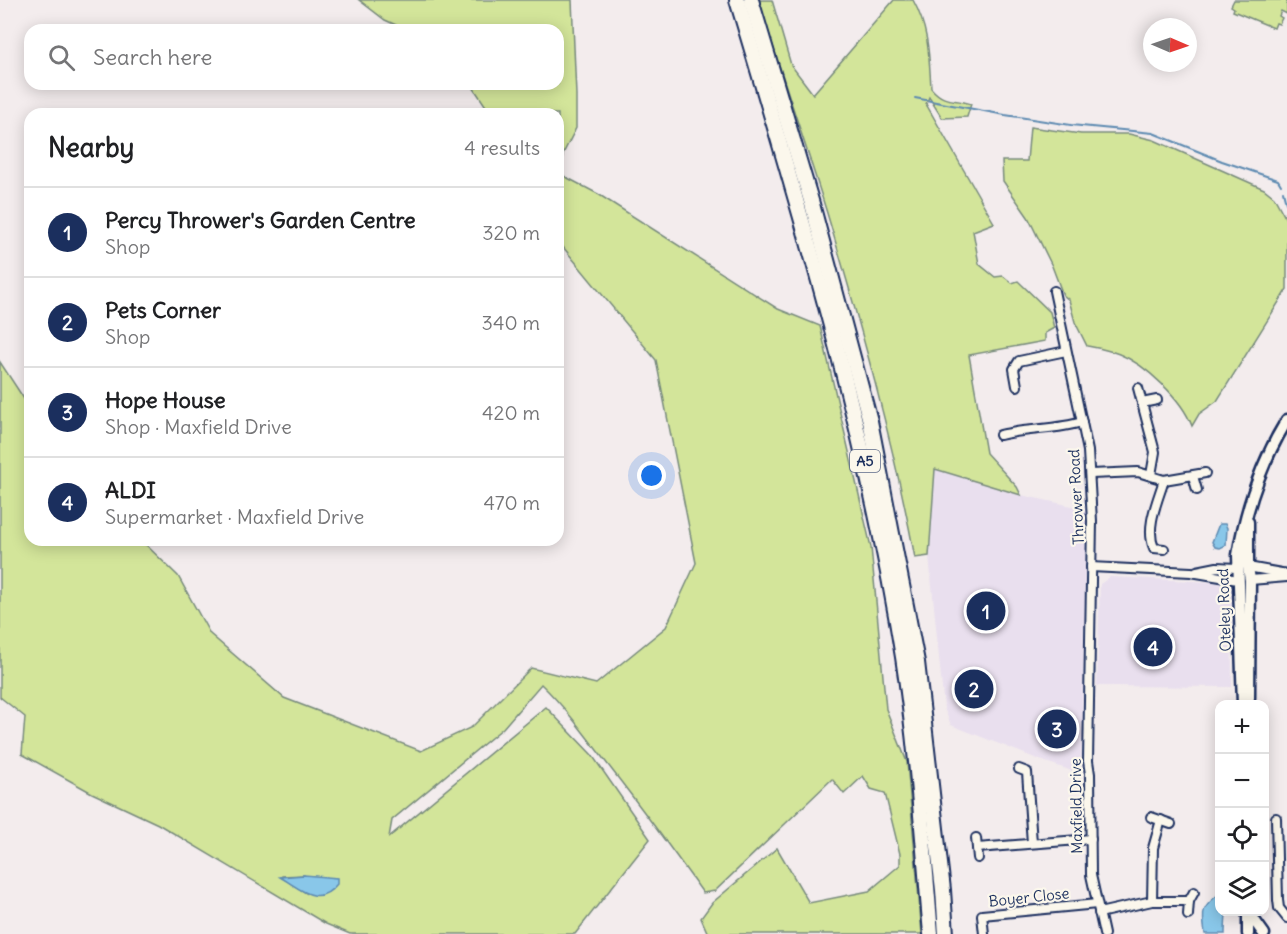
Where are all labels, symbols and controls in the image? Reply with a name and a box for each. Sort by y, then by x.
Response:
north arrow [1143,18,1197,72]
search box [24,24,564,90]
icon: search [45,41,78,74]
text: Search here [93,43,212,71]
text: Nearby [48,131,134,164]
text: 4 results [464,135,540,160]
text: Percy Thrower's Garden Centre [105,206,416,234]
text: 1 [64,220,71,245]
text: 320 m [482,220,540,245]
text: Shop [105,234,150,259]
text: Pets Corner [105,296,221,324]
text: 2 [62,310,73,335]
text: 340 m [482,310,540,335]
text: Shop [105,324,150,349]
text: Hope House [105,386,226,414]
text: 3 [62,400,73,425]
text: 420 m [482,400,540,425]
text: Shop · Maxfield Drive [105,414,292,439]
street label: Thrower Road [1064,449,1088,545]
road number: A5 [850,450,880,472]
your location [637,461,666,490]
text: ALDI [105,476,156,504]
text: 4 [62,490,73,515]
text: 470 m [483,490,540,515]
text: Supermarket · Maxfield Drive [105,504,364,529]
street label: Oteley Road [1213,568,1235,652]
pin: 1 [966,588,1006,634]
pin: 4 [1134,624,1172,670]
pin: 2 [954,666,994,712]
map controls [1215,700,1269,916]
button: + [1215,700,1269,754]
pin: 3 [1038,706,1076,752]
button: − [1215,754,1269,808]
street label: Maxfield Drive [1066,758,1086,854]
button: locate [1215,808,1269,862]
button: layers [1215,862,1269,916]
street label: Boyer Close [988,883,1070,911]

